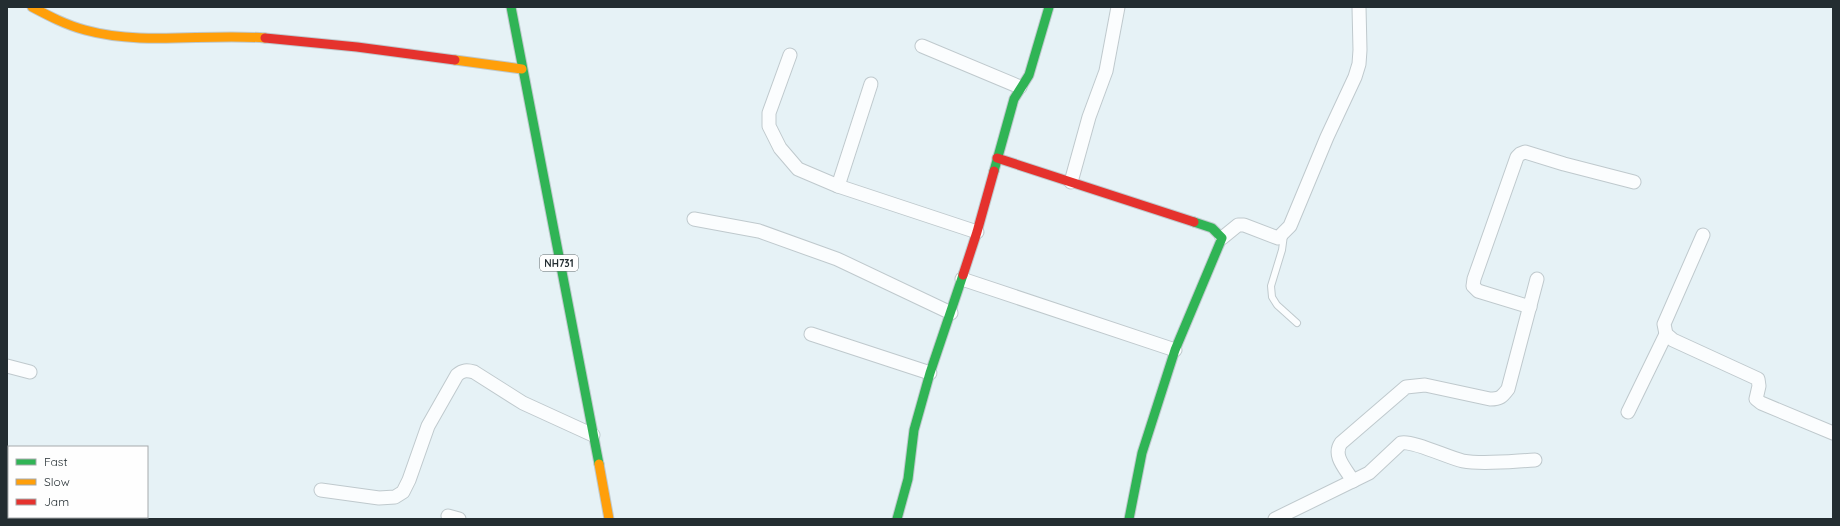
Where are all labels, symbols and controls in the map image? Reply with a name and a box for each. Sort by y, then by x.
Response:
road number: NH731 [540,255,578,271]
legend [8,446,148,518]
text: Fast [44,454,68,469]
text: Slow [44,474,70,489]
text: Jam [44,494,69,509]

